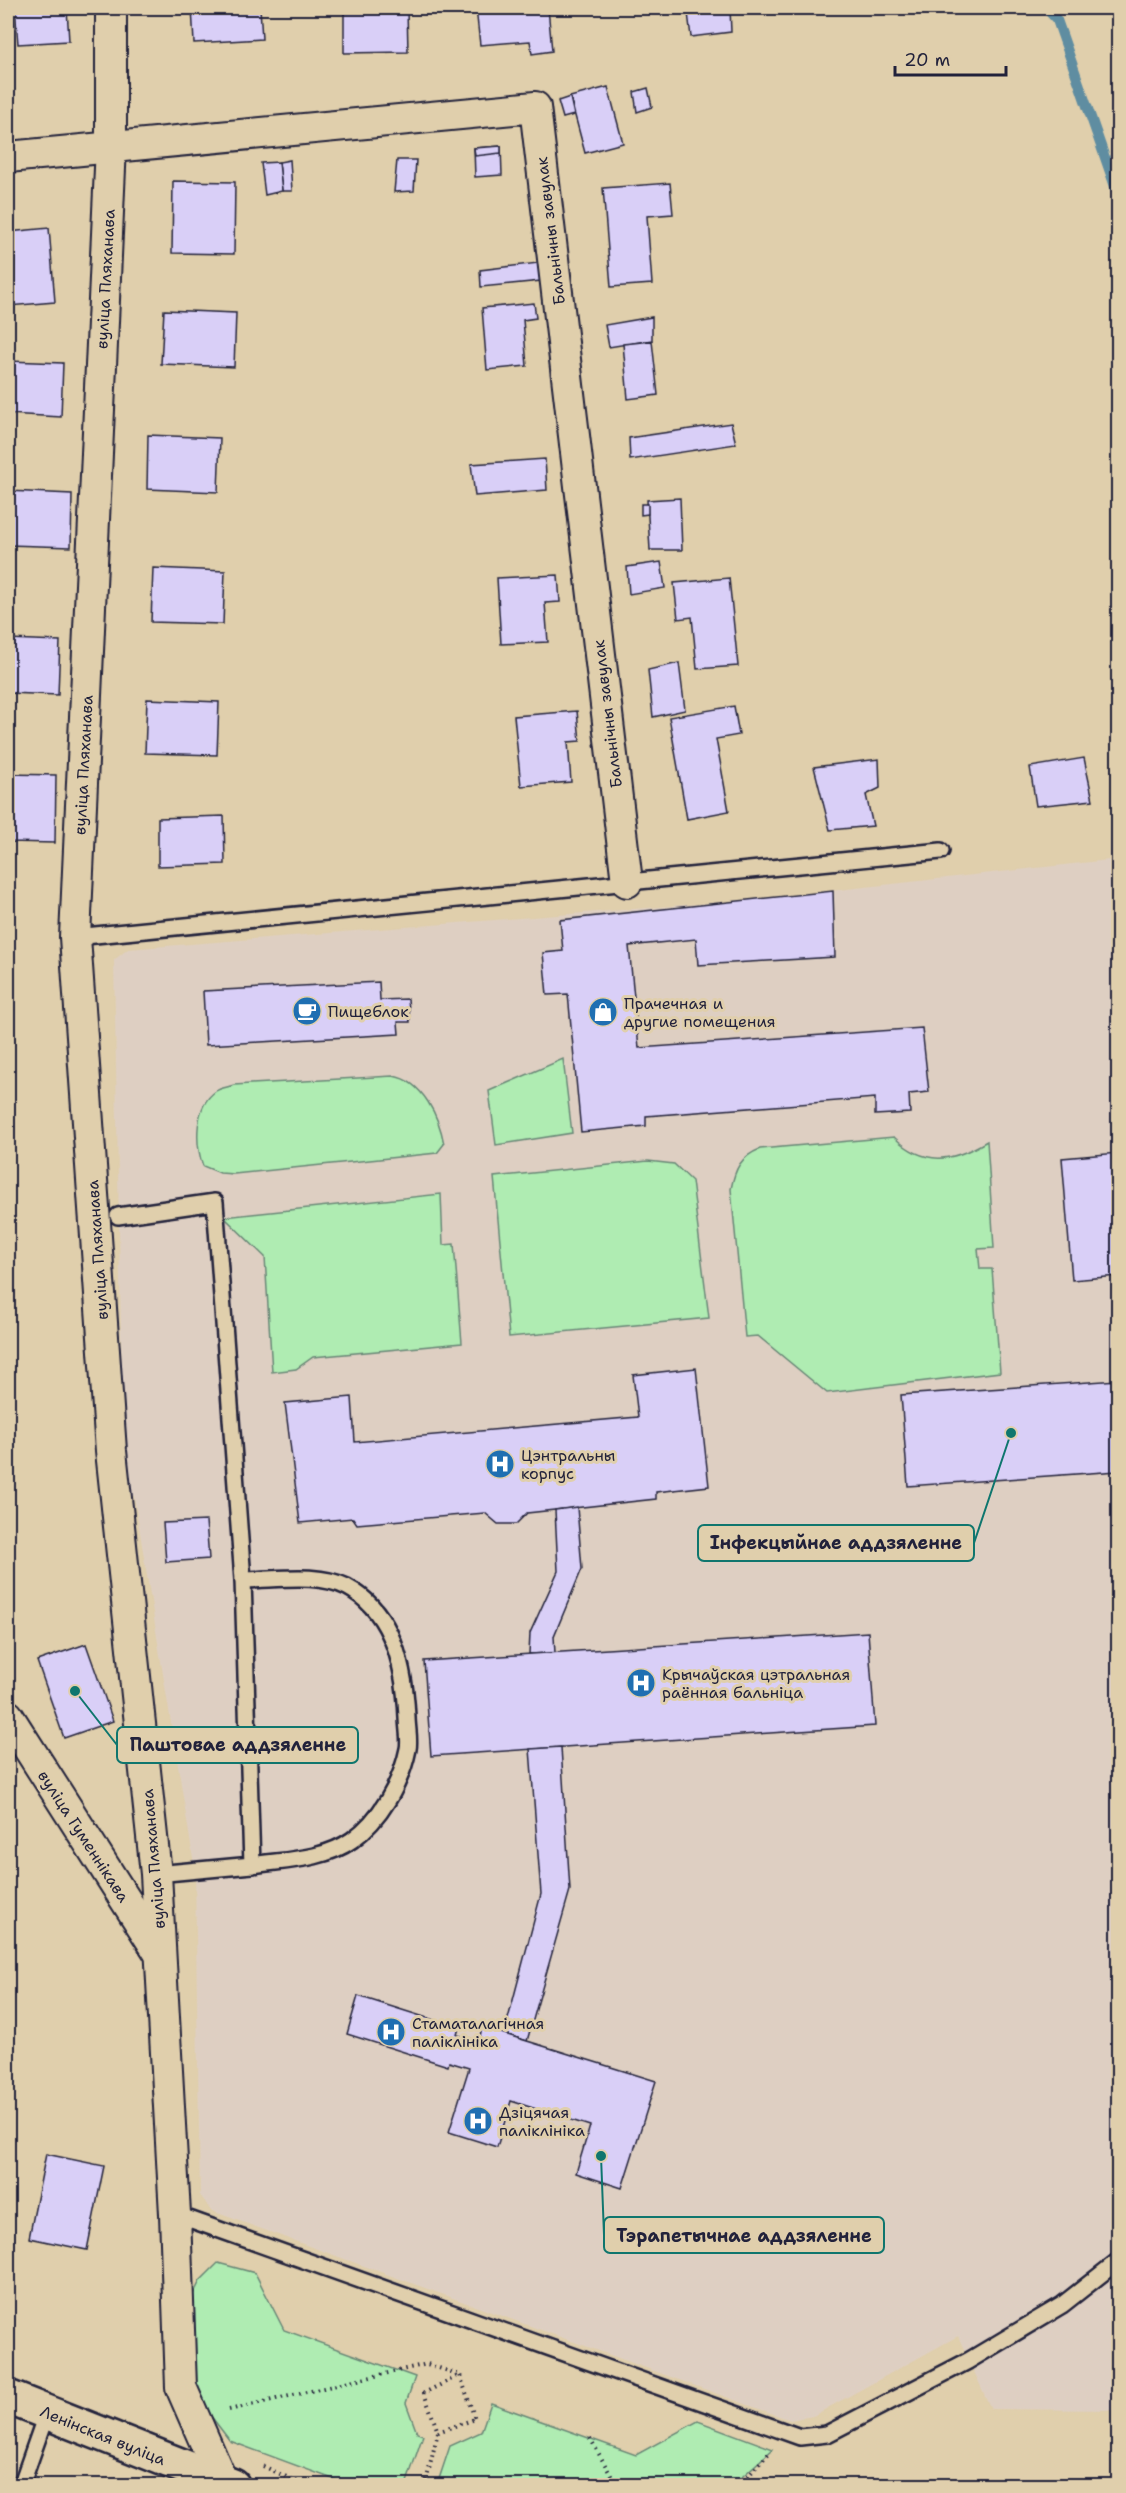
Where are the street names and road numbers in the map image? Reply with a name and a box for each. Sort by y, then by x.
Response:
street label: Бальнічны завулак [531,155,570,306]
street label: вуліца Пляханава [91,208,120,350]
street label: Бальнічны завулак [588,638,627,789]
street label: вуліца Пляханава [69,694,98,836]
street label: вуліца Пляханава [82,1179,113,1321]
street label: вуліца Гуменнікава [33,1766,134,1906]
street label: вуліца Пляханава [137,1788,170,1930]
street label: Ленінская вуліца [37,2401,169,2470]

